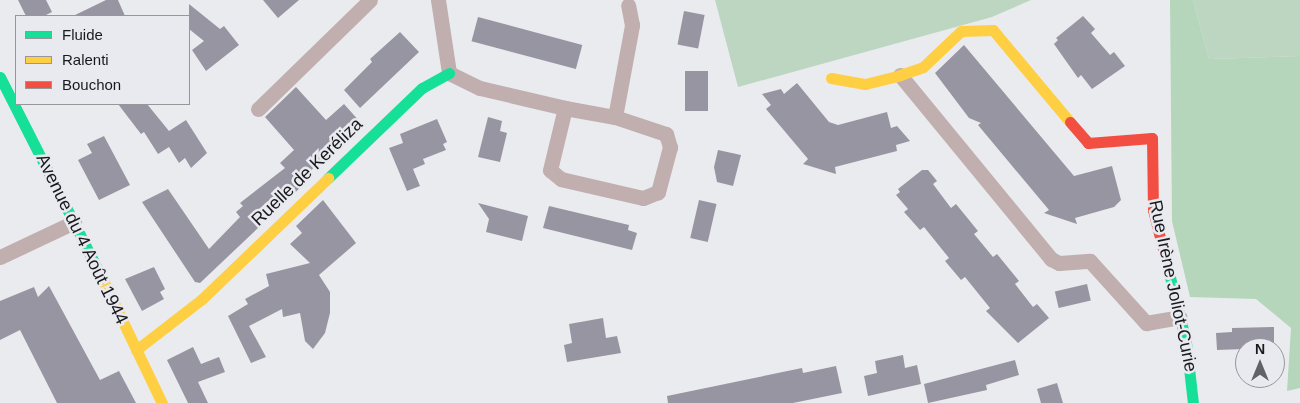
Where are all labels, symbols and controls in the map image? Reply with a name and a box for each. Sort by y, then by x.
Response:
legend [15,15,190,105]
text: Fluide [62,26,103,43]
text: Ralenti [62,51,109,68]
text: Bouchon [62,76,121,93]
street label: Ruelle de Keréliza [247,113,367,231]
street label: Avenue du 4 Août 1944 [31,150,133,328]
street label: Rue Irène Joliot-Curie [1144,198,1202,374]
north arrow [1235,338,1285,388]
text: N [1255,341,1265,357]

